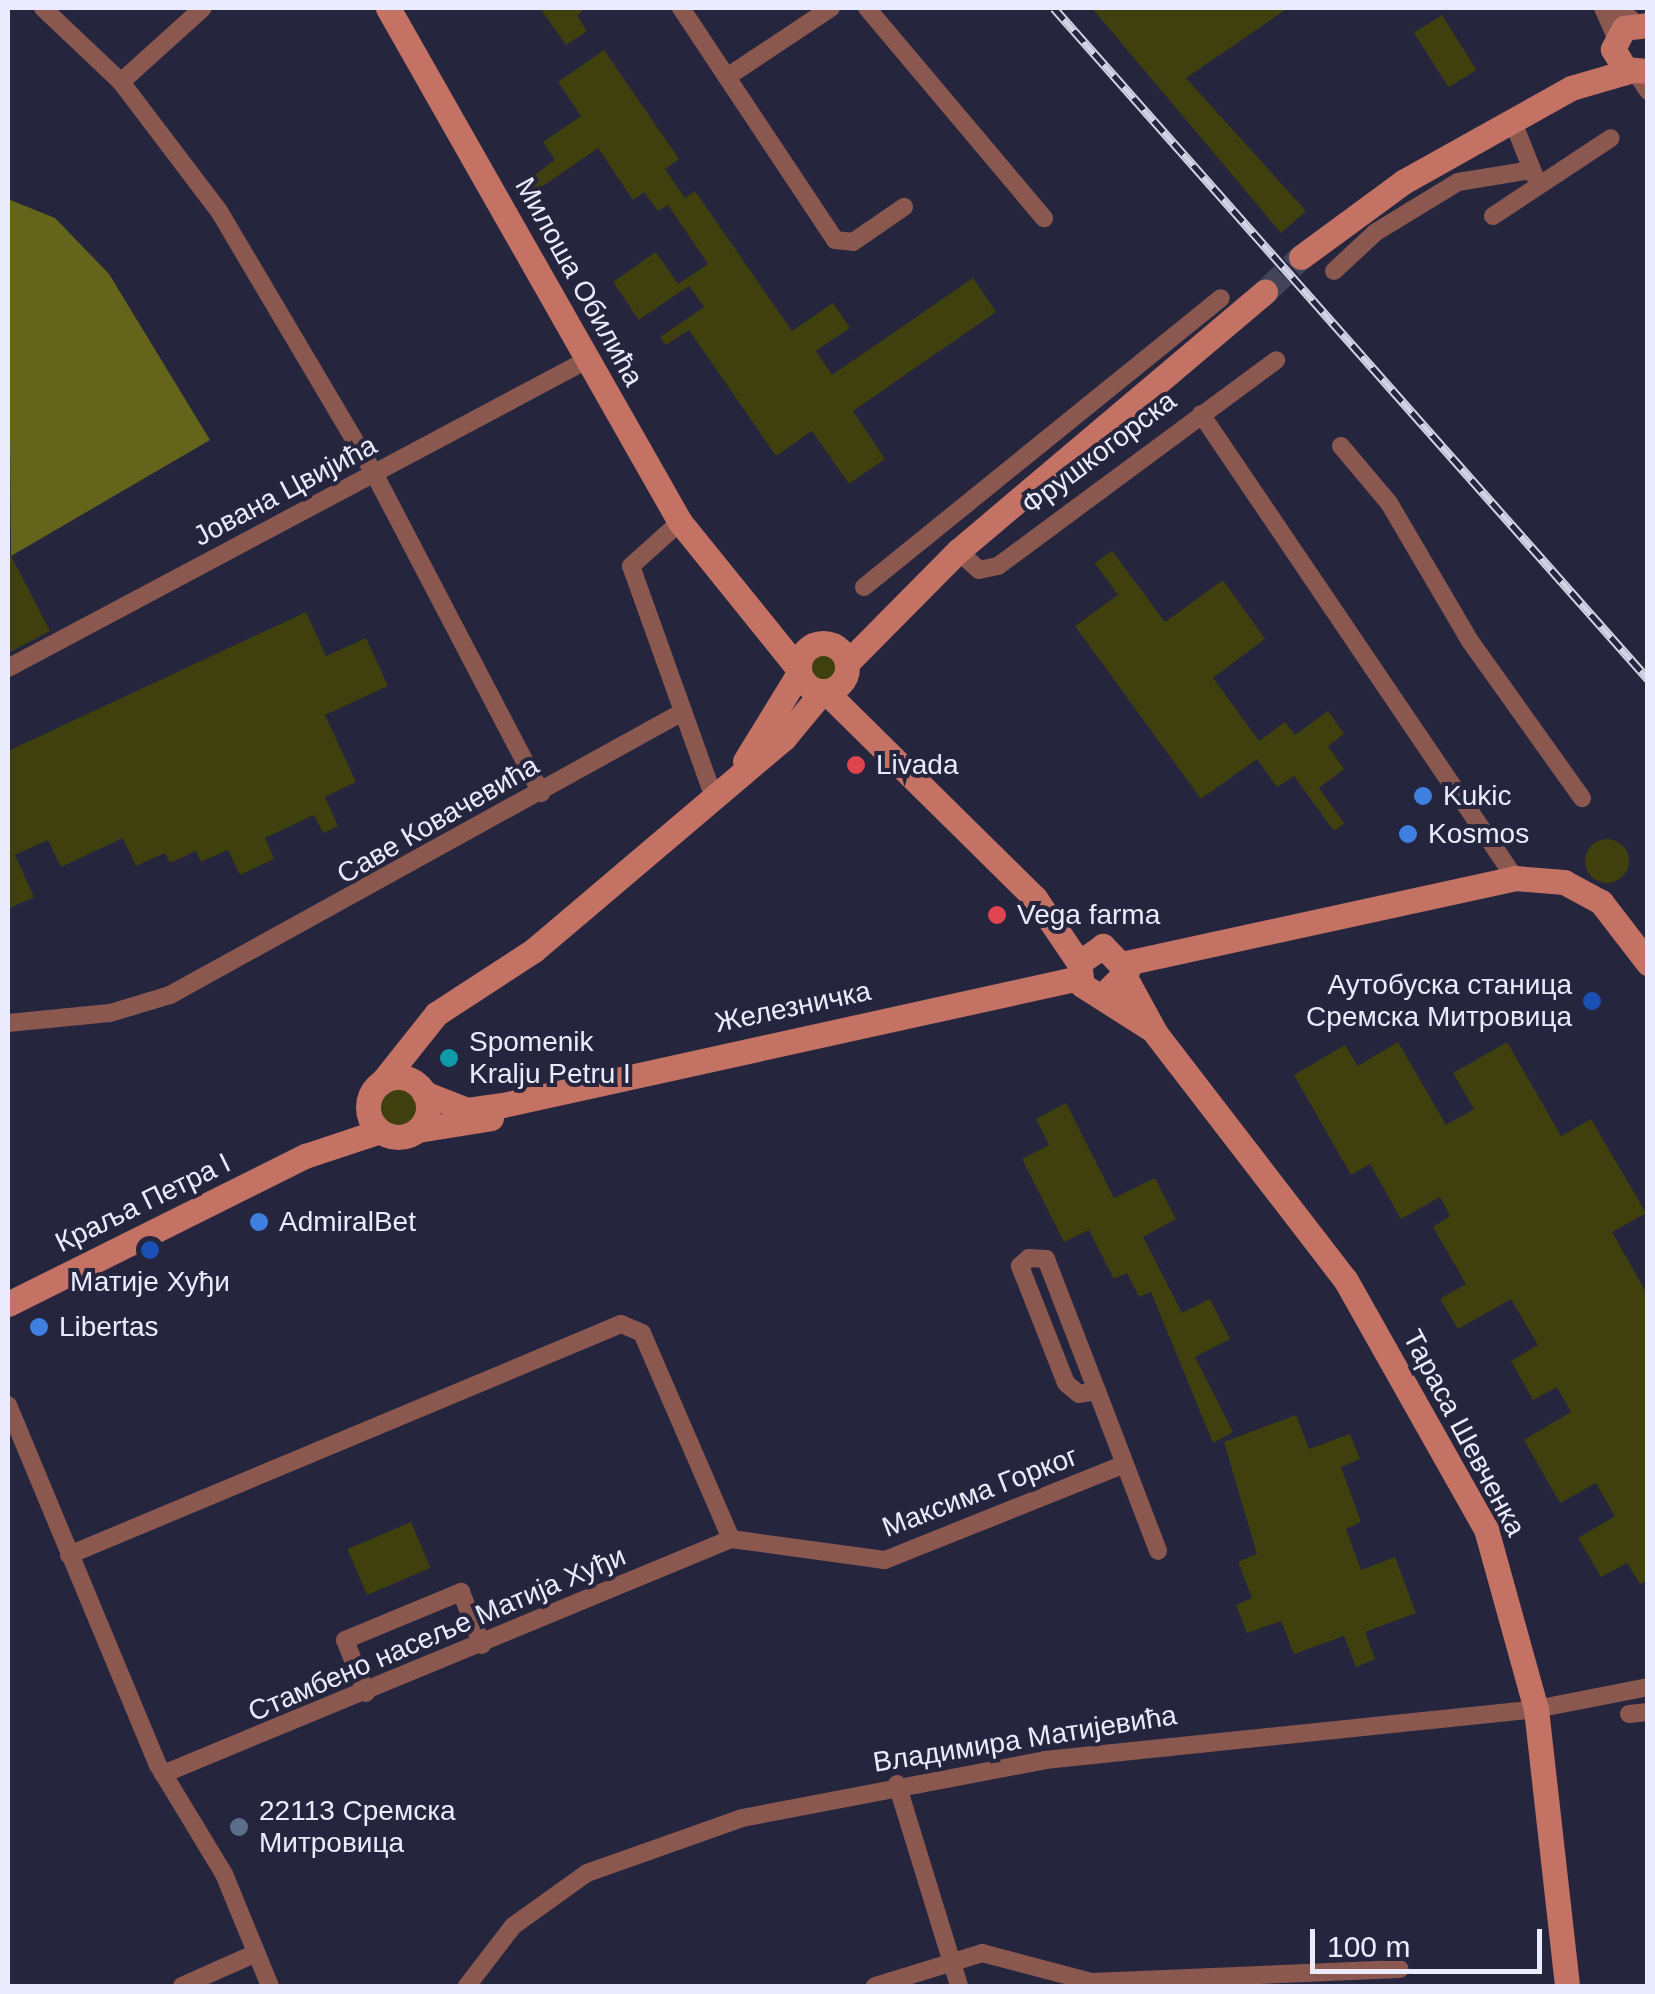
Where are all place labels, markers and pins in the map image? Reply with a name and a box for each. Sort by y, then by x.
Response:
place label: Livada [876,748,959,782]
marker: Livada [845,754,867,776]
place label: Kukic [1443,779,1511,813]
marker: Kukic [1412,785,1434,807]
place label: Kosmos [1428,817,1529,851]
marker: Kosmos [1397,823,1419,845]
place label: Vega farma [1017,898,1160,932]
marker: Vega farma [986,904,1008,926]
place label: Аутобуска станица Сремска Митровица [1306,968,1572,1034]
marker: Аутобуска станица Сремска Митровица [1581,990,1603,1012]
place label: Spomenik Kralju Petru I [469,1025,631,1091]
marker: Spomenik Kralju Petru I [438,1047,460,1069]
place label: AdmiralBet [279,1205,416,1239]
marker: AdmiralBet [248,1211,270,1233]
marker: Матије Хуђи [139,1239,161,1261]
place label: Матије Хуђи [70,1265,230,1299]
place label: Libertas [59,1310,159,1344]
marker: Libertas [28,1316,50,1338]
place label: 22113 Сремска Митровица [259,1794,456,1860]
marker: 22113 Сремска Митровица [228,1816,250,1838]

